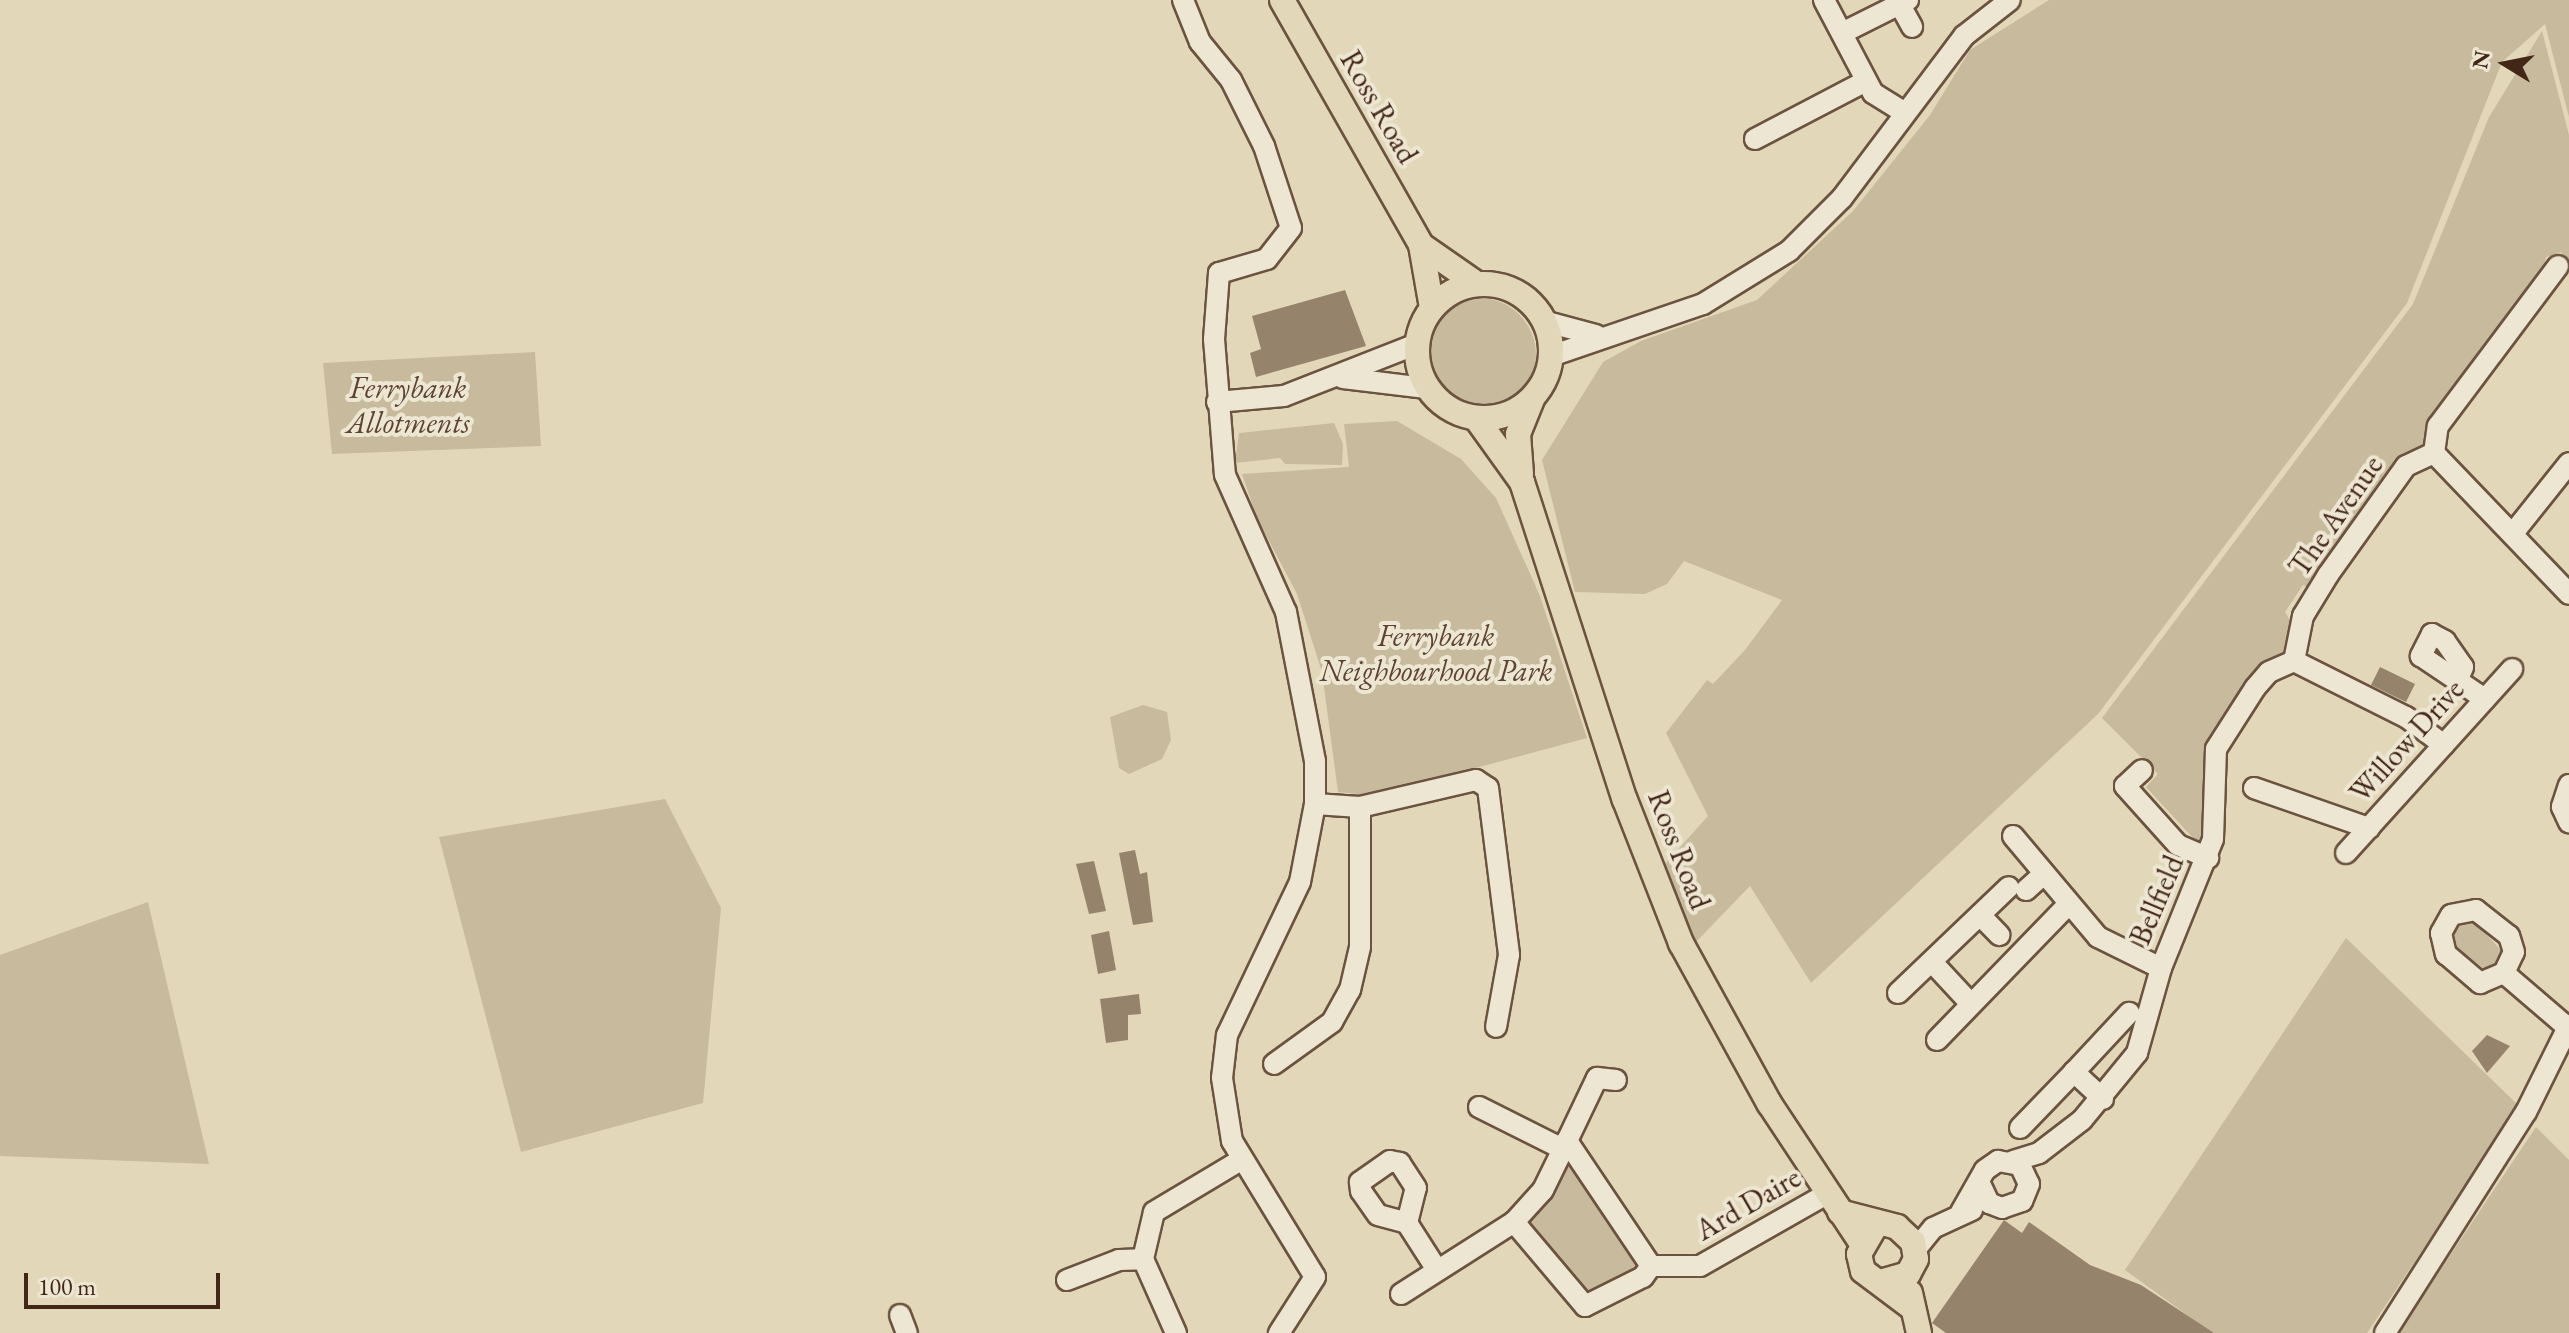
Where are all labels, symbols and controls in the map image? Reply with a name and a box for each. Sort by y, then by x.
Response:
north arrow [2465,24,2545,104]
street label: Ross Road [1332,44,1426,170]
text: N [2465,48,2497,71]
park label: Ferrybank Allotments [346,370,470,440]
street label: The Avenue [2281,449,2391,583]
park label: Ferrybank Neighbourhood Park [1320,618,1552,688]
street label: Willow Drive [2342,672,2472,810]
street label: Ross Road [1640,785,1718,915]
street label: Bellfield [2122,850,2192,950]
street label: Ard Daire [1689,1160,1807,1248]
scale bar [28,1257,224,1307]
text: 100 m [38,1271,96,1302]

